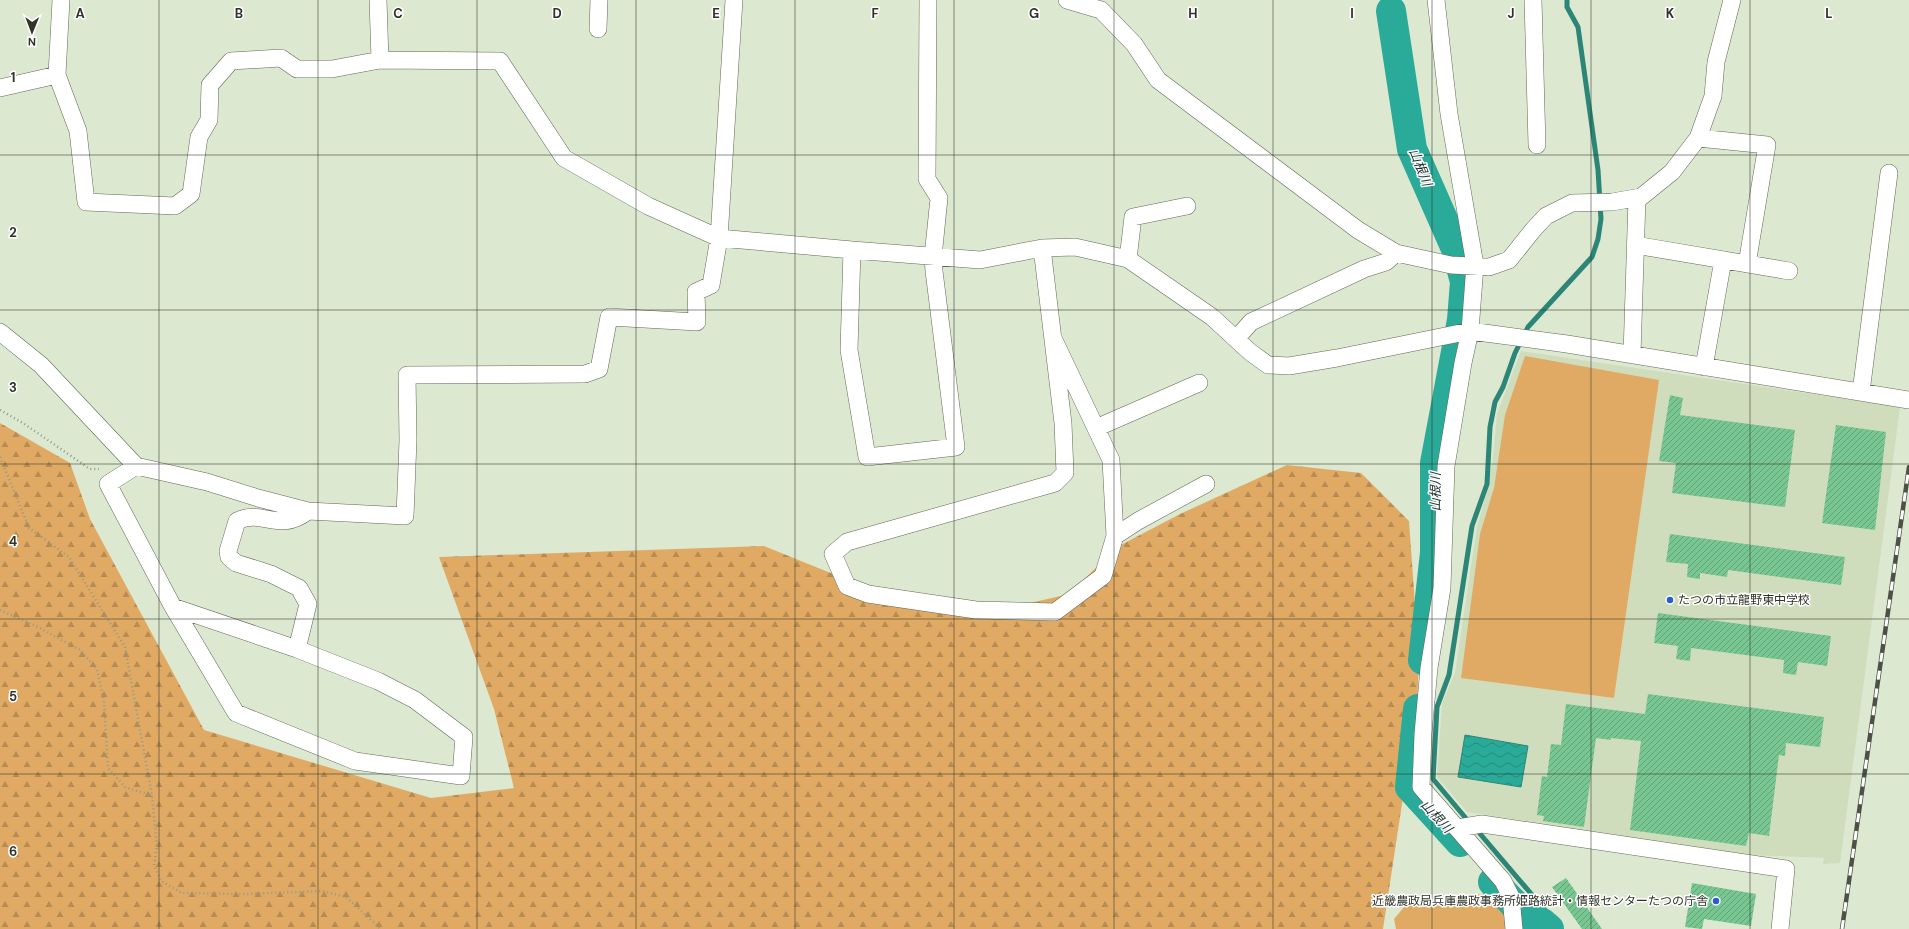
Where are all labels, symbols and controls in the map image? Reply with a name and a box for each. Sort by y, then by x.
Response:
text: A [75,5,85,22]
text: B [235,5,243,22]
text: C [393,5,403,22]
text: D [552,5,562,22]
text: E [712,5,720,22]
text: F [871,5,879,22]
text: G [1029,5,1039,22]
text: H [1188,5,1198,22]
text: I [1350,5,1354,22]
text: J [1507,5,1515,22]
text: K [1666,5,1675,22]
text: L [1825,5,1833,22]
north arrow [12,12,52,52]
text: N [28,35,36,49]
text: 1 [11,69,15,86]
water label: 山根川 [1405,146,1436,190]
text: 2 [9,224,17,241]
text: 3 [9,379,17,396]
water label: 山根川 [1427,471,1444,512]
text: 4 [9,533,17,550]
place label: たつの市立龍野東中学校 [1678,592,1810,608]
marker: たつの市立龍野東中学校 [1665,595,1675,605]
text: 5 [9,688,17,705]
water label: 山根川 [1417,796,1458,838]
text: 6 [9,843,17,860]
place label: 近畿農政局兵庫農政事務所姫路統計・情報センターたつの庁舎 [1372,893,1708,909]
marker: 近畿農政局兵庫農政事務所姫路統計・情報センターたつの庁舎 [1711,896,1721,906]

